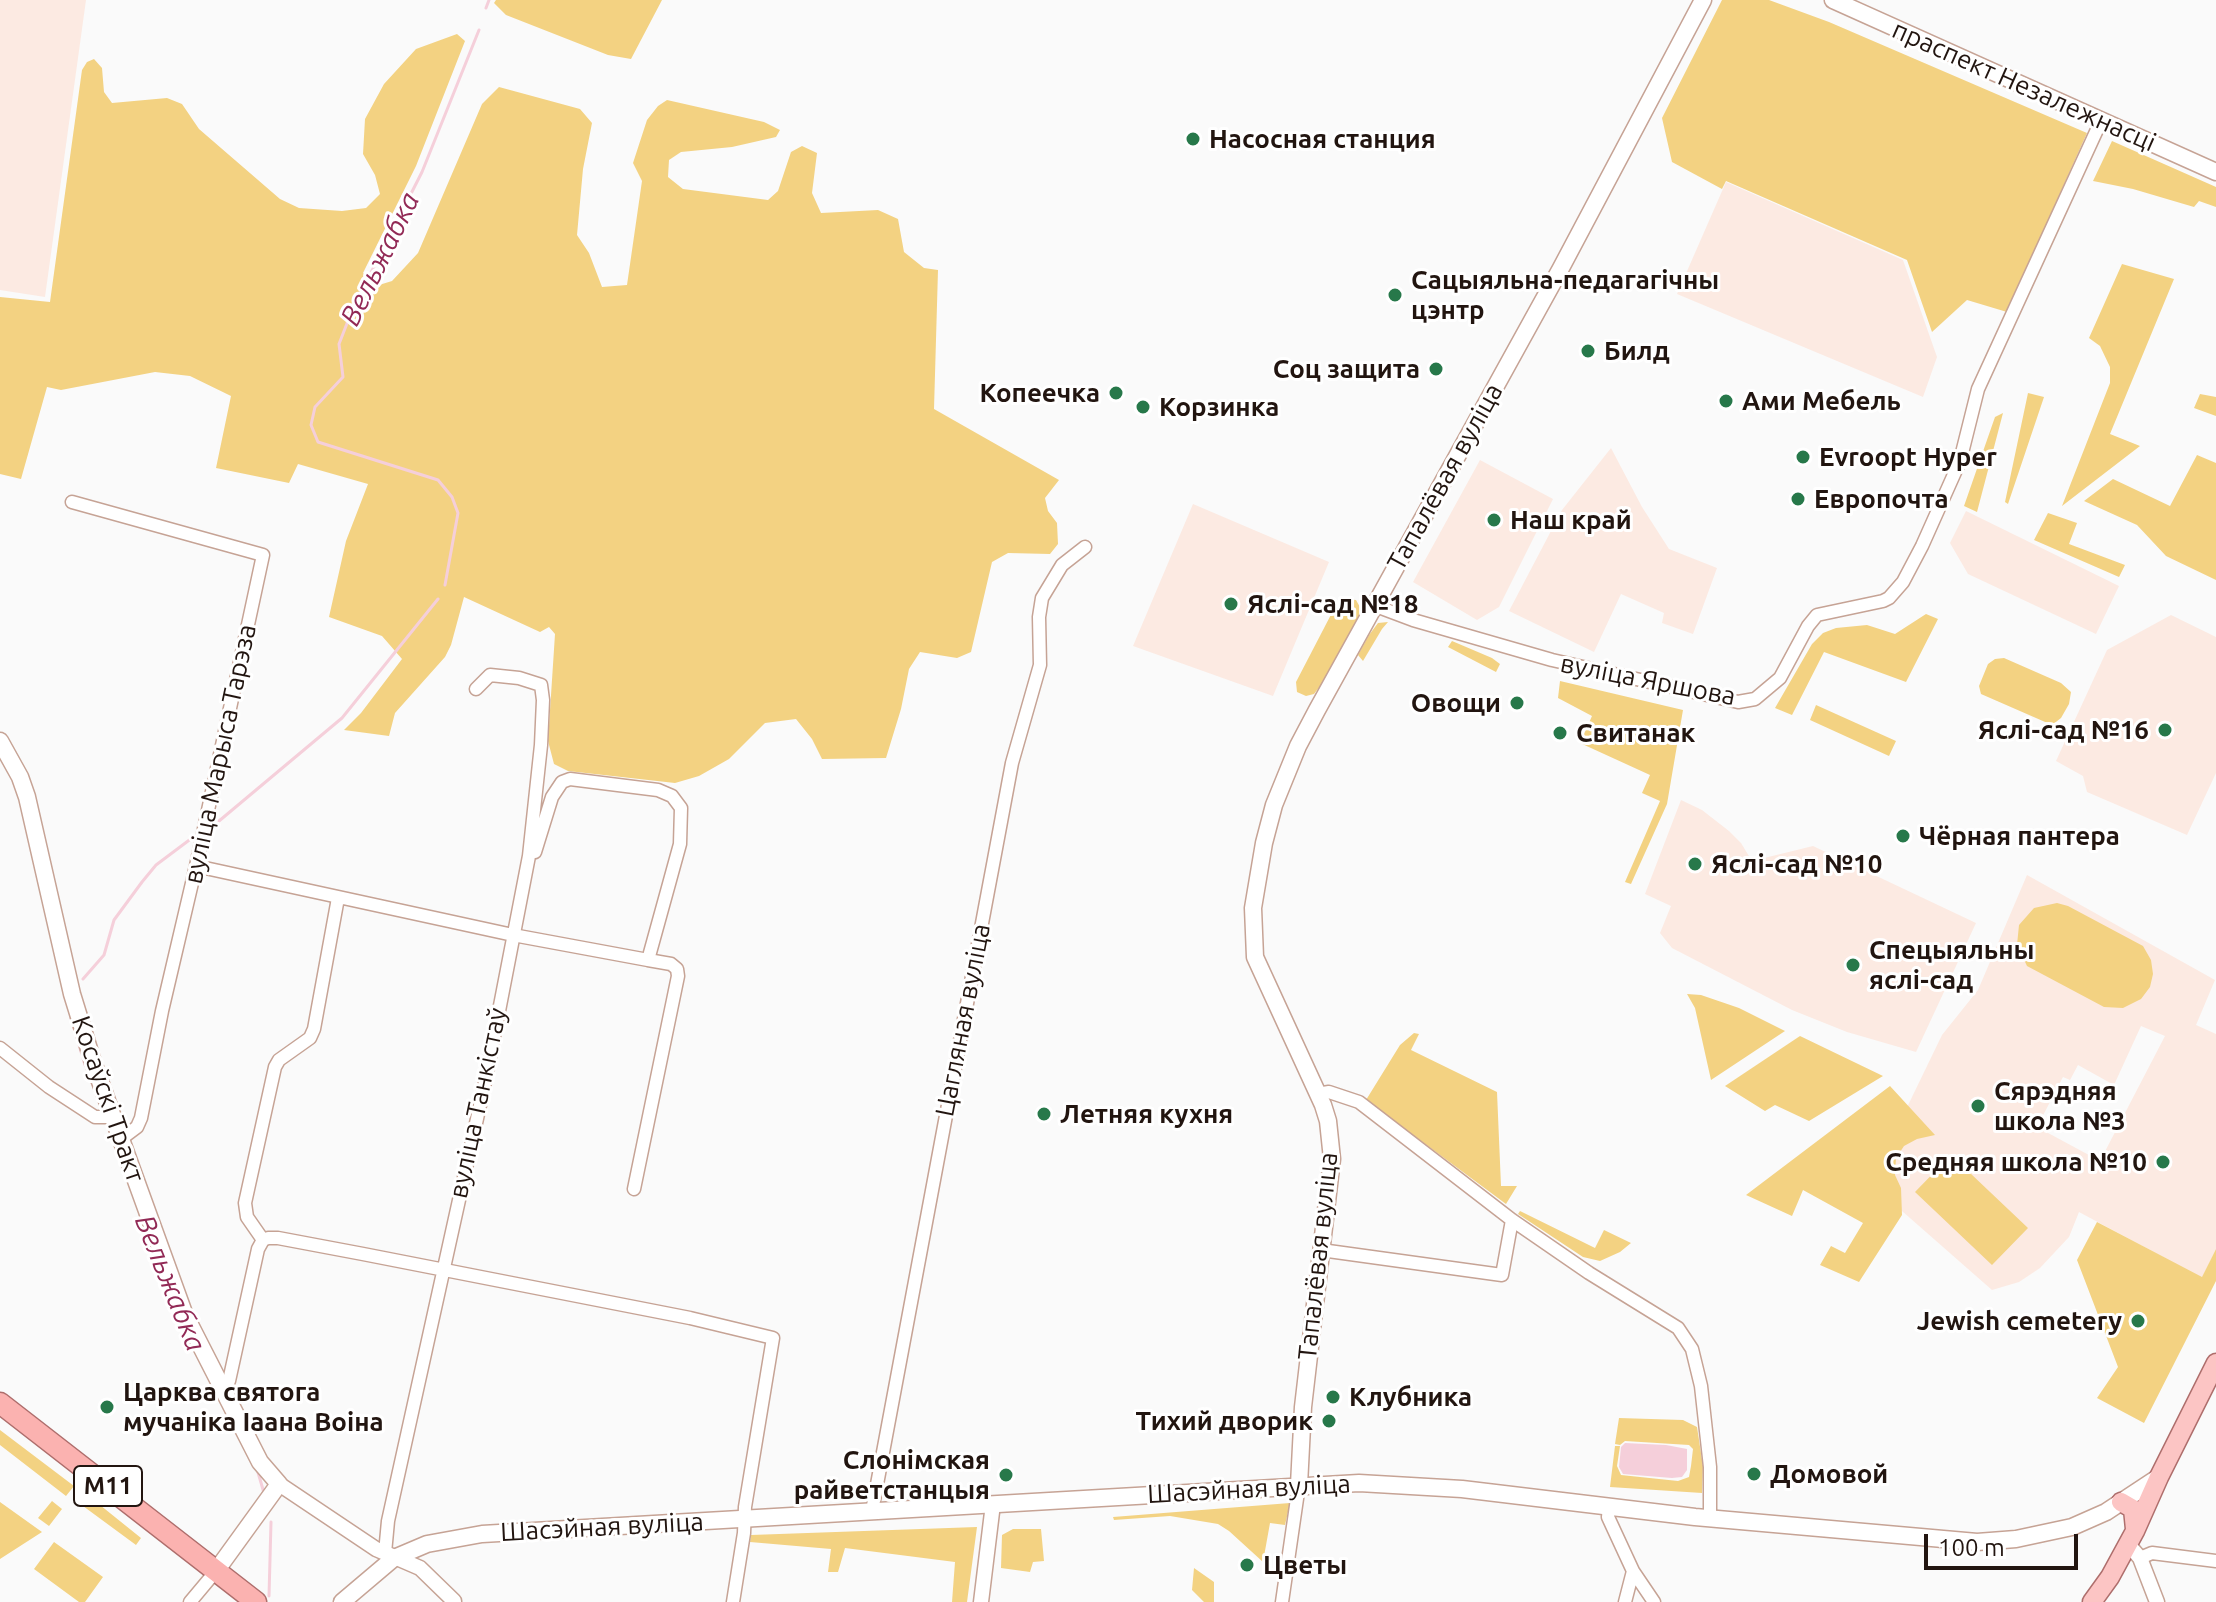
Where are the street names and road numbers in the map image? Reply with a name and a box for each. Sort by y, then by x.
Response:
street label: праспект Незалежнасці [1887,14,2161,158]
street label: Тапалёвая вуліца [1381,378,1509,576]
street label: вуліца Марыса Тарэза [177,621,263,887]
street label: вуліца Яршова [1558,648,1738,712]
street label: Цагляная вуліца [929,921,997,1119]
street label: вуліца Танкістаў [443,1005,513,1201]
street label: Косаўскі Тракт [65,1012,151,1186]
street label: Тапалёвая вуліца [1292,1151,1344,1361]
road number: М11 [74,1466,142,1506]
street label: Шасэйная вуліца [1147,1468,1351,1510]
street label: Шасэйная вуліца [500,1506,704,1548]

